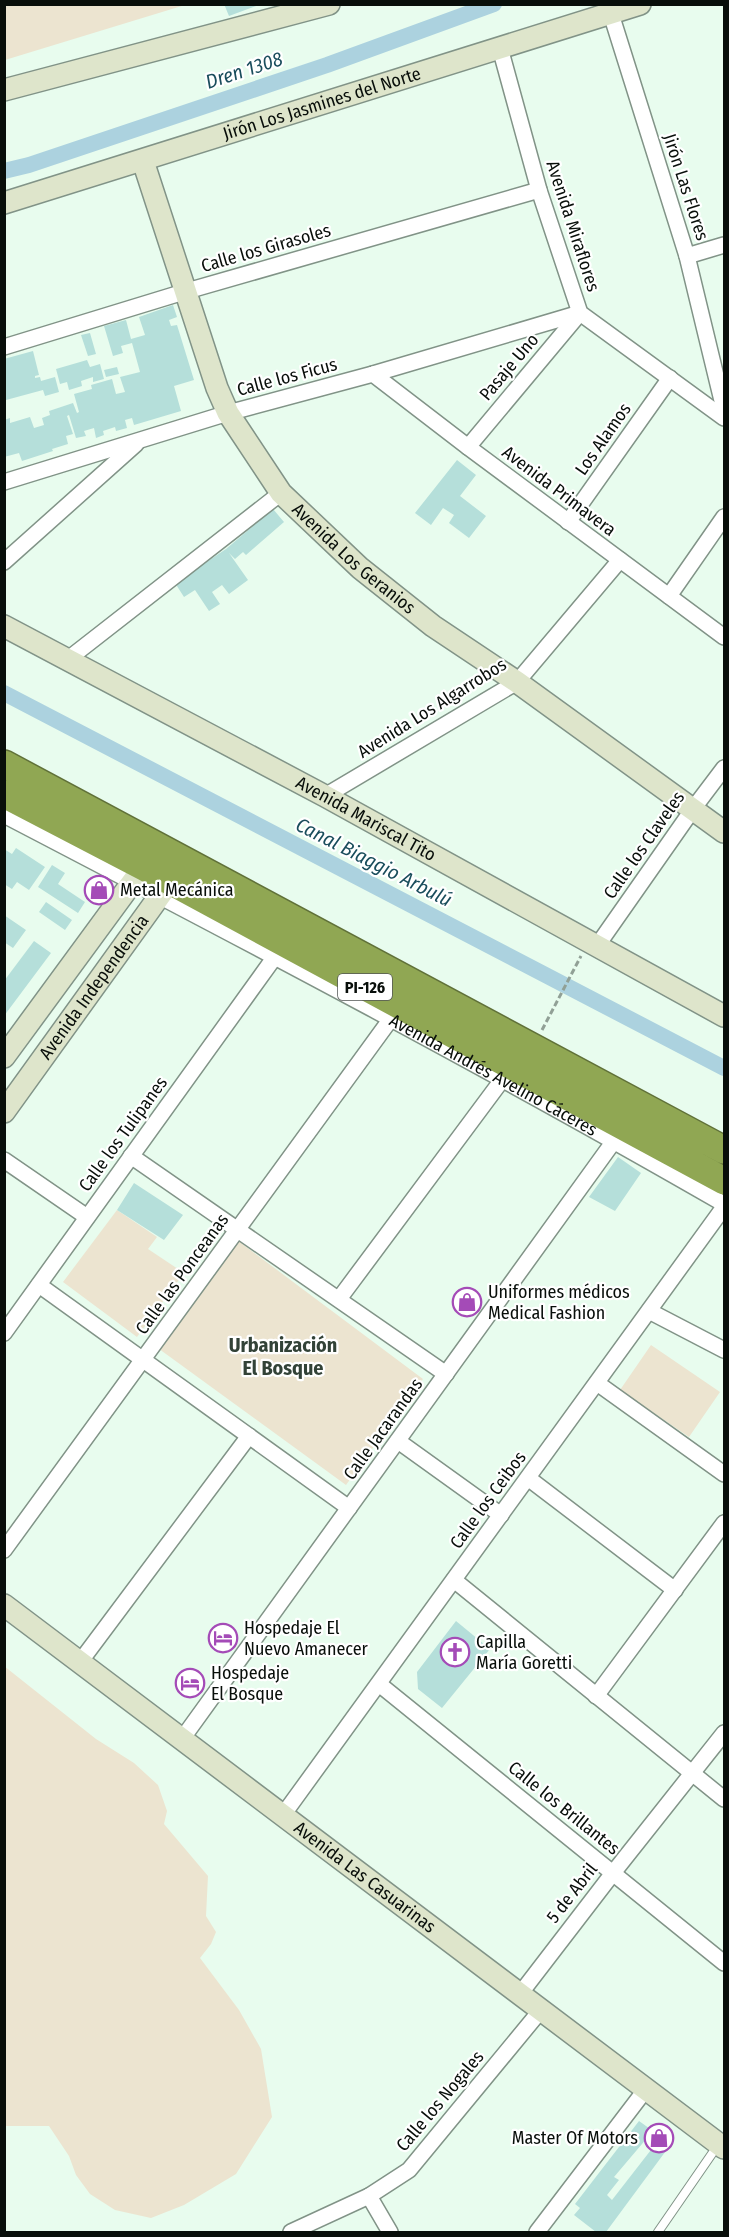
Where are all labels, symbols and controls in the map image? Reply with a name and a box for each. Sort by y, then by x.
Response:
water label: Dren 1308 [202,46,286,94]
street label: Jirón Los Jasmines del Norte [220,62,424,145]
street label: Jirón Las Flores [658,131,714,244]
street label: Avenida Miraflores [541,158,605,295]
street label: Calle los Girasoles [199,219,334,277]
street label: Pasaje Uno [475,329,543,405]
street label: Calle los Ficus [235,353,340,401]
street label: Los Alamos [570,398,636,479]
street label: Avenida Primavera [498,441,620,541]
street label: Avenida Los Geranios [288,498,420,619]
street label: Avenida Los Algarrobos [353,653,511,763]
street label: Avenida Mariscal Tito [292,772,440,866]
street label: Calle los Claveles [599,787,689,903]
water label: Canal Biaggio Arbulú [292,812,456,912]
shop icon: Metal Mecánica [83,874,115,906]
place label: Metal Mecánica [120,879,234,901]
street label: Avenida Independencia [35,910,154,1064]
road number: PI-126 [338,974,392,1000]
street label: Avenida Andrés Avelino Cáceres [386,1009,601,1141]
street label: Calle los Tulipanes [74,1072,172,1196]
street label: Calle las Ponceanas [131,1209,233,1339]
place label: Uniformes médicos Medical Fashion [488,1281,630,1324]
shop icon: Uniformes médicos Medical Fashion [451,1286,483,1318]
district label: Urbanización El Bosque [229,1333,337,1380]
street label: Calle Jacarandas [339,1374,427,1484]
street label: Calle los Ceibos [445,1447,531,1553]
place label: Hospedaje El Nuevo Amanecer [244,1617,369,1660]
hotel icon: Hospedaje El Nuevo Amanecer [207,1622,239,1654]
place label: Capilla María Goretti [476,1631,572,1674]
church icon: Capilla María Goretti [439,1636,471,1668]
place label: Hospedaje El Bosque [211,1662,289,1705]
hotel icon: Hospedaje El Bosque [174,1667,206,1699]
street label: Calle los Brillantes [504,1756,624,1860]
street label: Avenida Las Casuarinas [290,1817,440,1938]
street label: 5 de Abril [542,1859,602,1927]
street label: Calle los Nogales [392,2046,489,2156]
shop icon: Master Of Motors [643,2122,675,2154]
place label: Master Of Motors [512,2127,638,2149]

